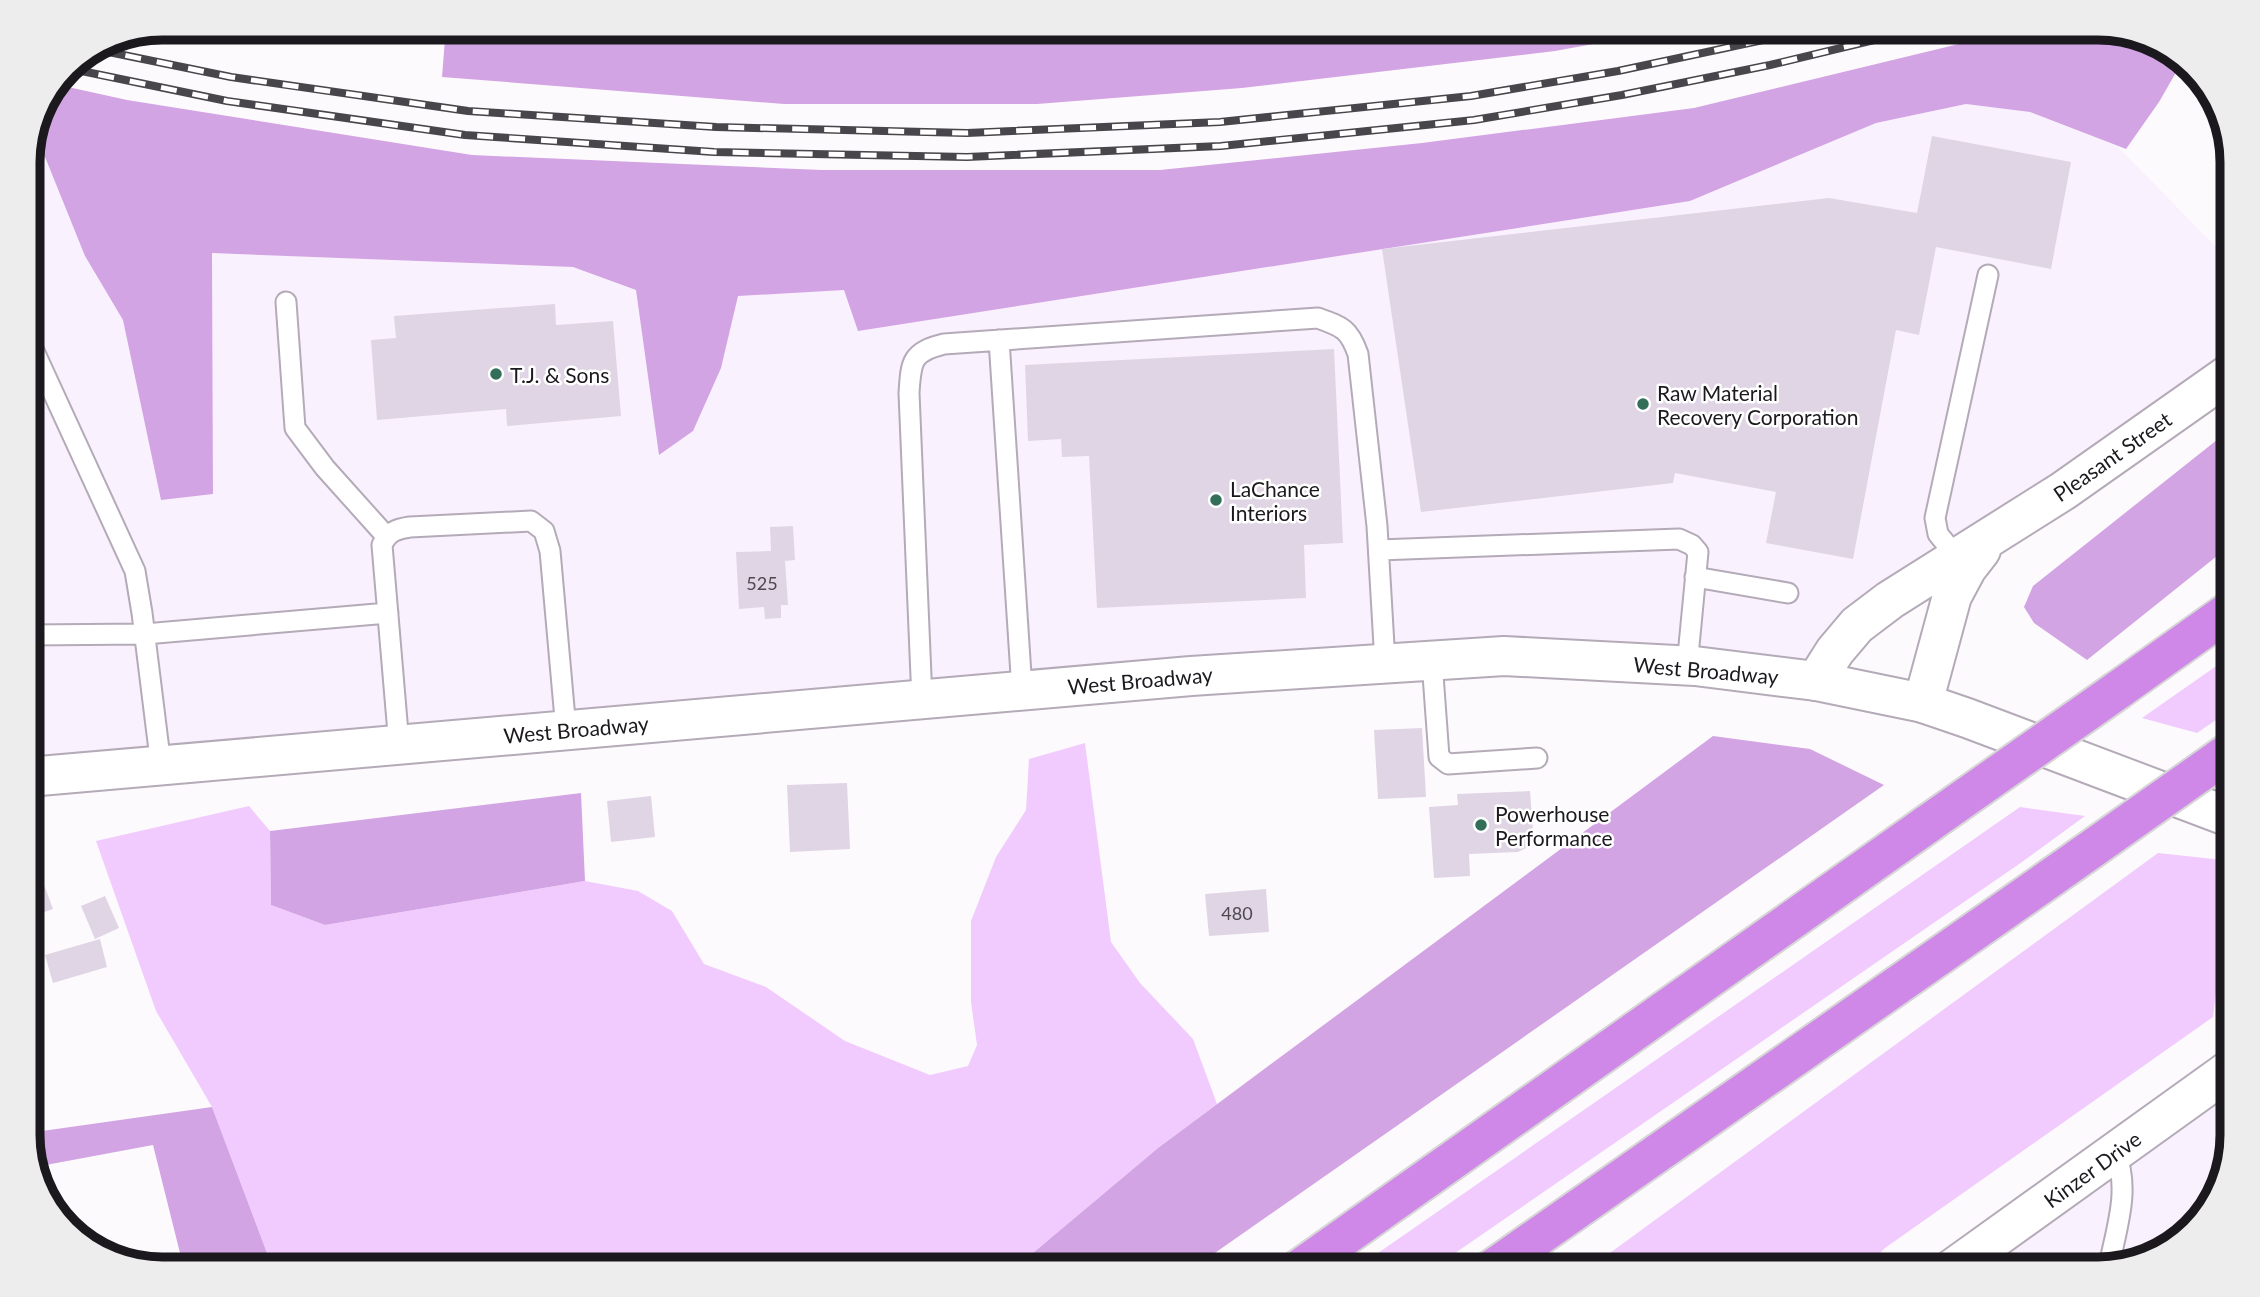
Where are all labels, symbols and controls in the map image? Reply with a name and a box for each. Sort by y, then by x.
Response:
place label: T.J. & Sons [510,362,609,387]
marker: T.J. & Sons [488,366,504,382]
place label: Raw Material Recovery Corporation [1657,380,1858,429]
marker: Raw Material Recovery Corporation [1635,396,1651,412]
street label: Pleasant Street [2048,406,2176,506]
place label: LaChance Interiors [1230,476,1320,525]
marker: LaChance Interiors [1208,492,1224,508]
house number: 525 [746,572,778,594]
street label: West Broadway [1632,651,1780,689]
street label: West Broadway [1066,661,1214,699]
street label: West Broadway [502,710,650,748]
place label: Powerhouse Performance [1495,801,1613,850]
marker: Powerhouse Performance [1473,817,1489,833]
house number: 480 [1221,902,1253,924]
street label: Kinzer Drive [2039,1125,2145,1213]

